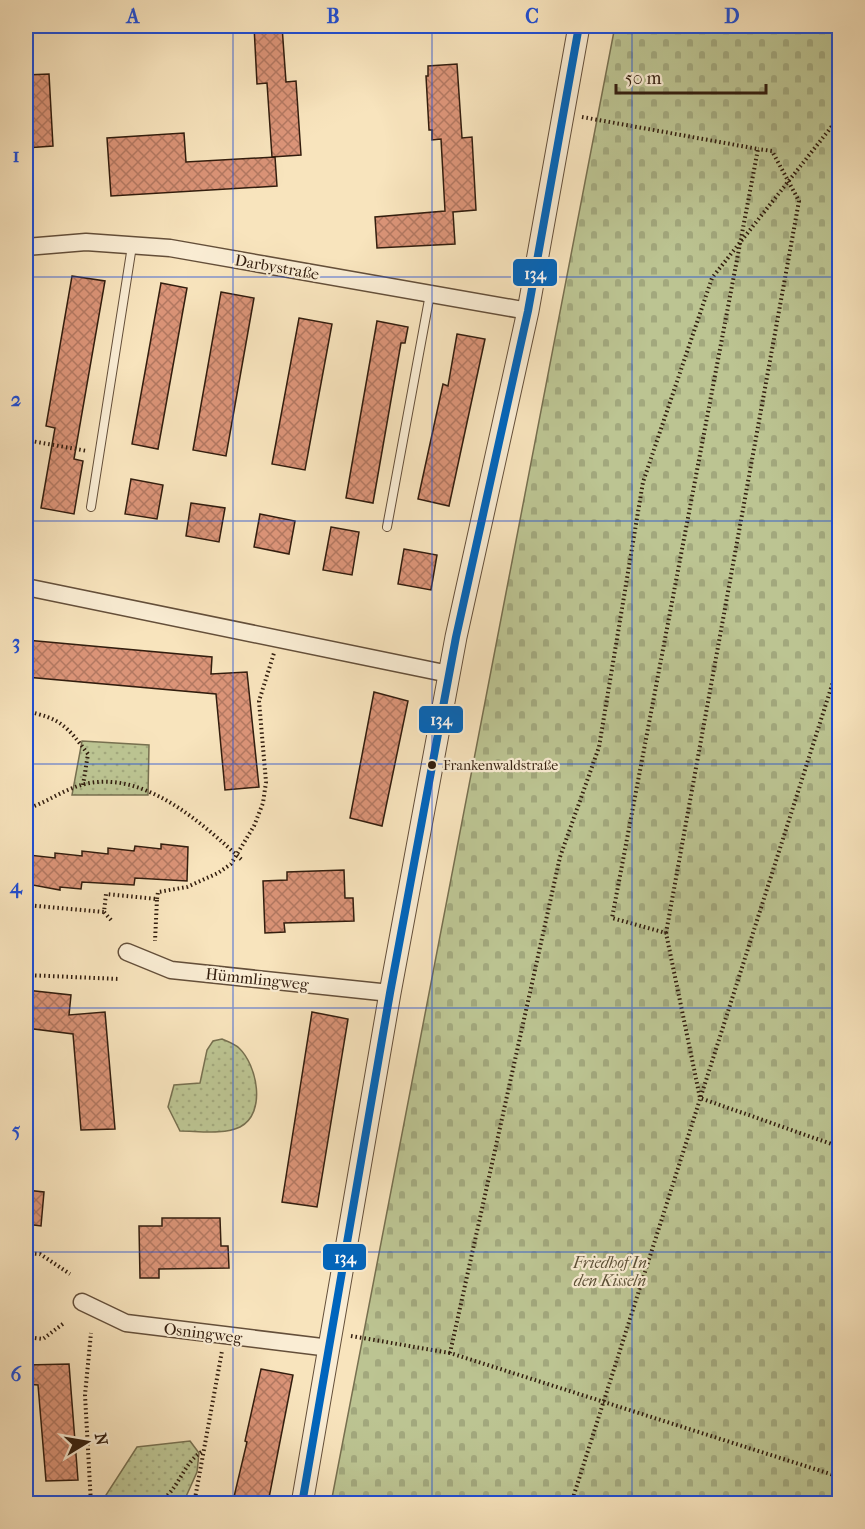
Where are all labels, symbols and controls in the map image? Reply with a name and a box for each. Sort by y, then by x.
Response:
text: A [125,5,141,28]
text: B [326,5,340,28]
text: C [525,5,539,28]
text: D [724,5,740,28]
scale bar [616,57,766,95]
text: 50 m [625,68,662,89]
text: 1 [12,144,20,167]
street label: Darbystraße [233,250,321,284]
line badge: 134 [512,258,558,287]
text: 134 [524,264,547,284]
text: 2 [11,388,21,411]
text: 3 [12,631,20,654]
line badge: 134 [418,705,464,734]
text: 134 [430,710,453,730]
place label: Frankenwaldstraße [443,757,558,774]
marker: Frankenwaldstraße [426,759,438,771]
text: 4 [9,875,23,899]
street label: Hümmlingweg [205,964,310,994]
text: 5 [12,1119,21,1142]
line badge: 134 [322,1243,367,1271]
text: 134 [334,1248,357,1268]
park label: Friedhof In den Kisseln [572,1253,647,1290]
street label: Osningweg [163,1319,244,1347]
text: 6 [11,1363,23,1386]
north arrow [57,1412,117,1472]
text: N [91,1431,112,1448]

